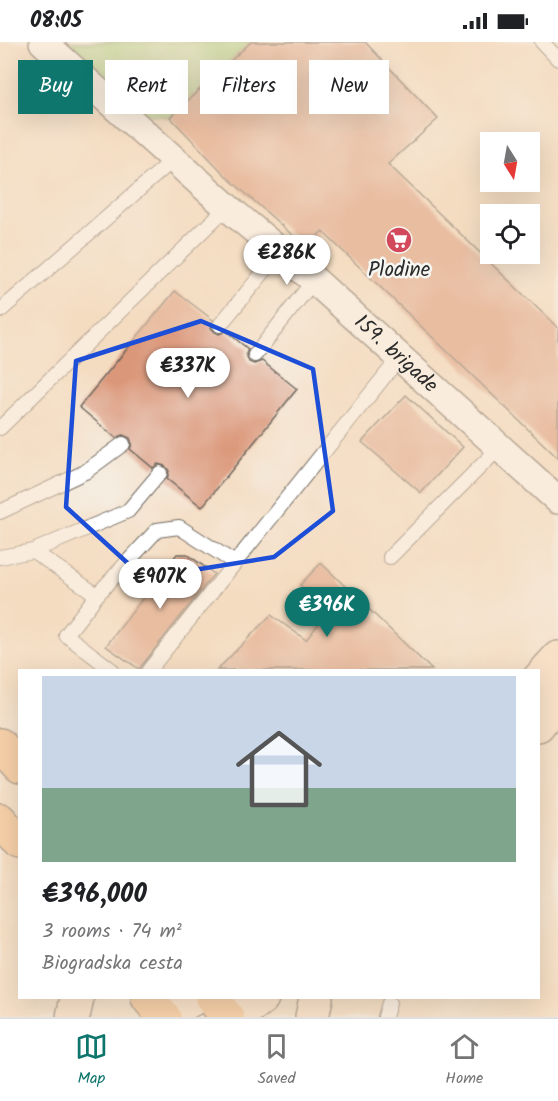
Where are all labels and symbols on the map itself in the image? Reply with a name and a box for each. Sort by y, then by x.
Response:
north arrow [480,132,540,192]
supermarket icon: Plodine [384,225,414,255]
pin: €286K [245,235,329,286]
place label: Plodine [368,254,431,287]
street label: 159. brigade [346,307,446,401]
pin: €337K [146,348,230,399]
pin: €907K [118,559,202,610]
pin: €396K [285,587,369,638]

